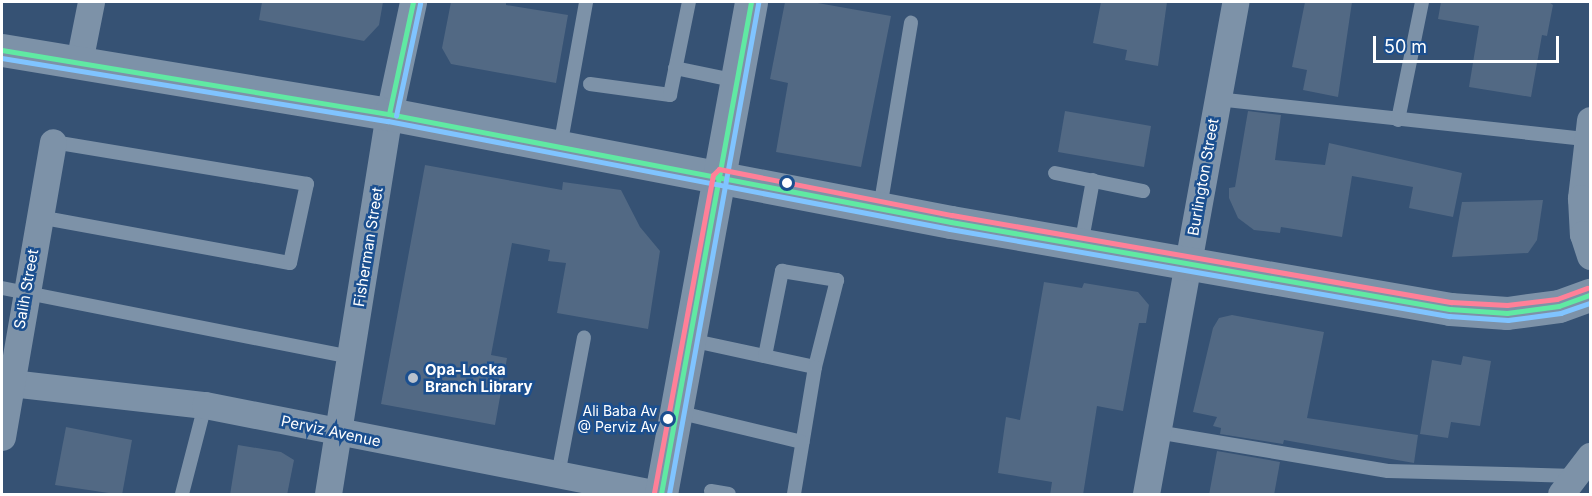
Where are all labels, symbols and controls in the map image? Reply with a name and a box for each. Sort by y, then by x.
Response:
scale bar [1376,24,1562,62]
text: 50 m [1384,36,1427,57]
street label: Burlington Street [1184,117,1222,237]
unlabelled marker [781,177,793,189]
street label: Fisherman Street [350,186,386,308]
street label: Salih Street [10,248,42,330]
place label: Opa-Locka Branch Library [425,360,533,395]
marker: Opa-Locka Branch Library [406,371,420,385]
place label: Ali Baba Av @ Perviz Av [578,403,657,436]
street label: Perviz Avenue [280,412,382,450]
marker: Ali Baba Av @ Perviz Av [662,413,674,425]

